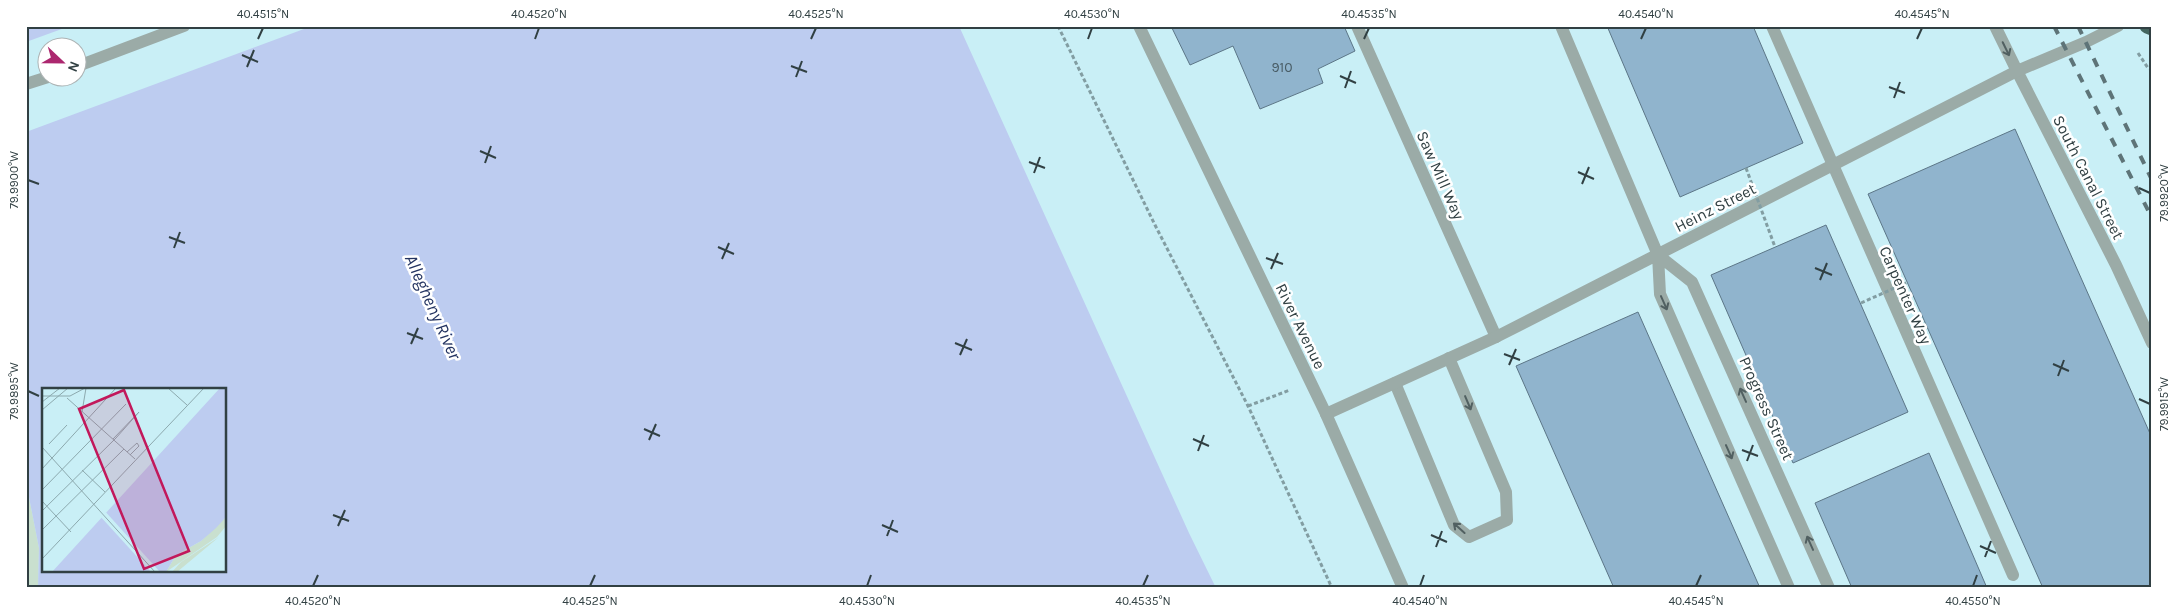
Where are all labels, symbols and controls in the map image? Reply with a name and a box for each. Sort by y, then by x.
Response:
text: 40.4515°N [237,7,289,21]
text: 40.4520°N [511,7,567,21]
text: 40.4525°N [788,7,844,21]
text: 40.4530°N [1064,7,1120,21]
text: 40.4535°N [1341,7,1397,21]
text: 40.4540°N [1618,7,1674,21]
text: 40.4545°N [1894,7,1950,21]
north arrow [38,38,88,88]
one-way arrow [2002,41,2012,56]
text: N [64,59,83,75]
house number: 910 [1271,59,1293,76]
street label: South Canal Street [2049,112,2128,243]
street label: Saw Mill Way [1413,128,1469,223]
text: 79.9900°W [7,151,21,209]
text: 79.9920°W [2157,164,2171,222]
street label: Heinz Street [1671,179,1759,236]
street label: Carpenter Way [1875,243,1936,348]
water label: Allegheny River [400,251,466,364]
street label: River Avenue [1272,280,1329,372]
one-way arrow [1660,295,1670,310]
street label: Progress Street [1735,354,1798,463]
text: 79.9895°W [7,362,21,420]
text: 79.9915°W [2157,377,2171,431]
inset map [42,388,226,572]
one-way arrow [1738,388,1747,403]
one-way arrow [1464,395,1473,410]
one-way arrow [1726,444,1735,459]
one-way arrow [1453,522,1465,534]
one-way arrow [1804,536,1814,551]
text: 40.4520°N [285,594,341,608]
text: 40.4525°N [562,594,618,608]
text: 40.4530°N [839,594,895,608]
text: 40.4535°N [1115,594,1171,608]
text: 40.4540°N [1392,594,1448,608]
text: 40.4545°N [1668,594,1724,608]
text: 40.4550°N [1945,594,2001,608]

